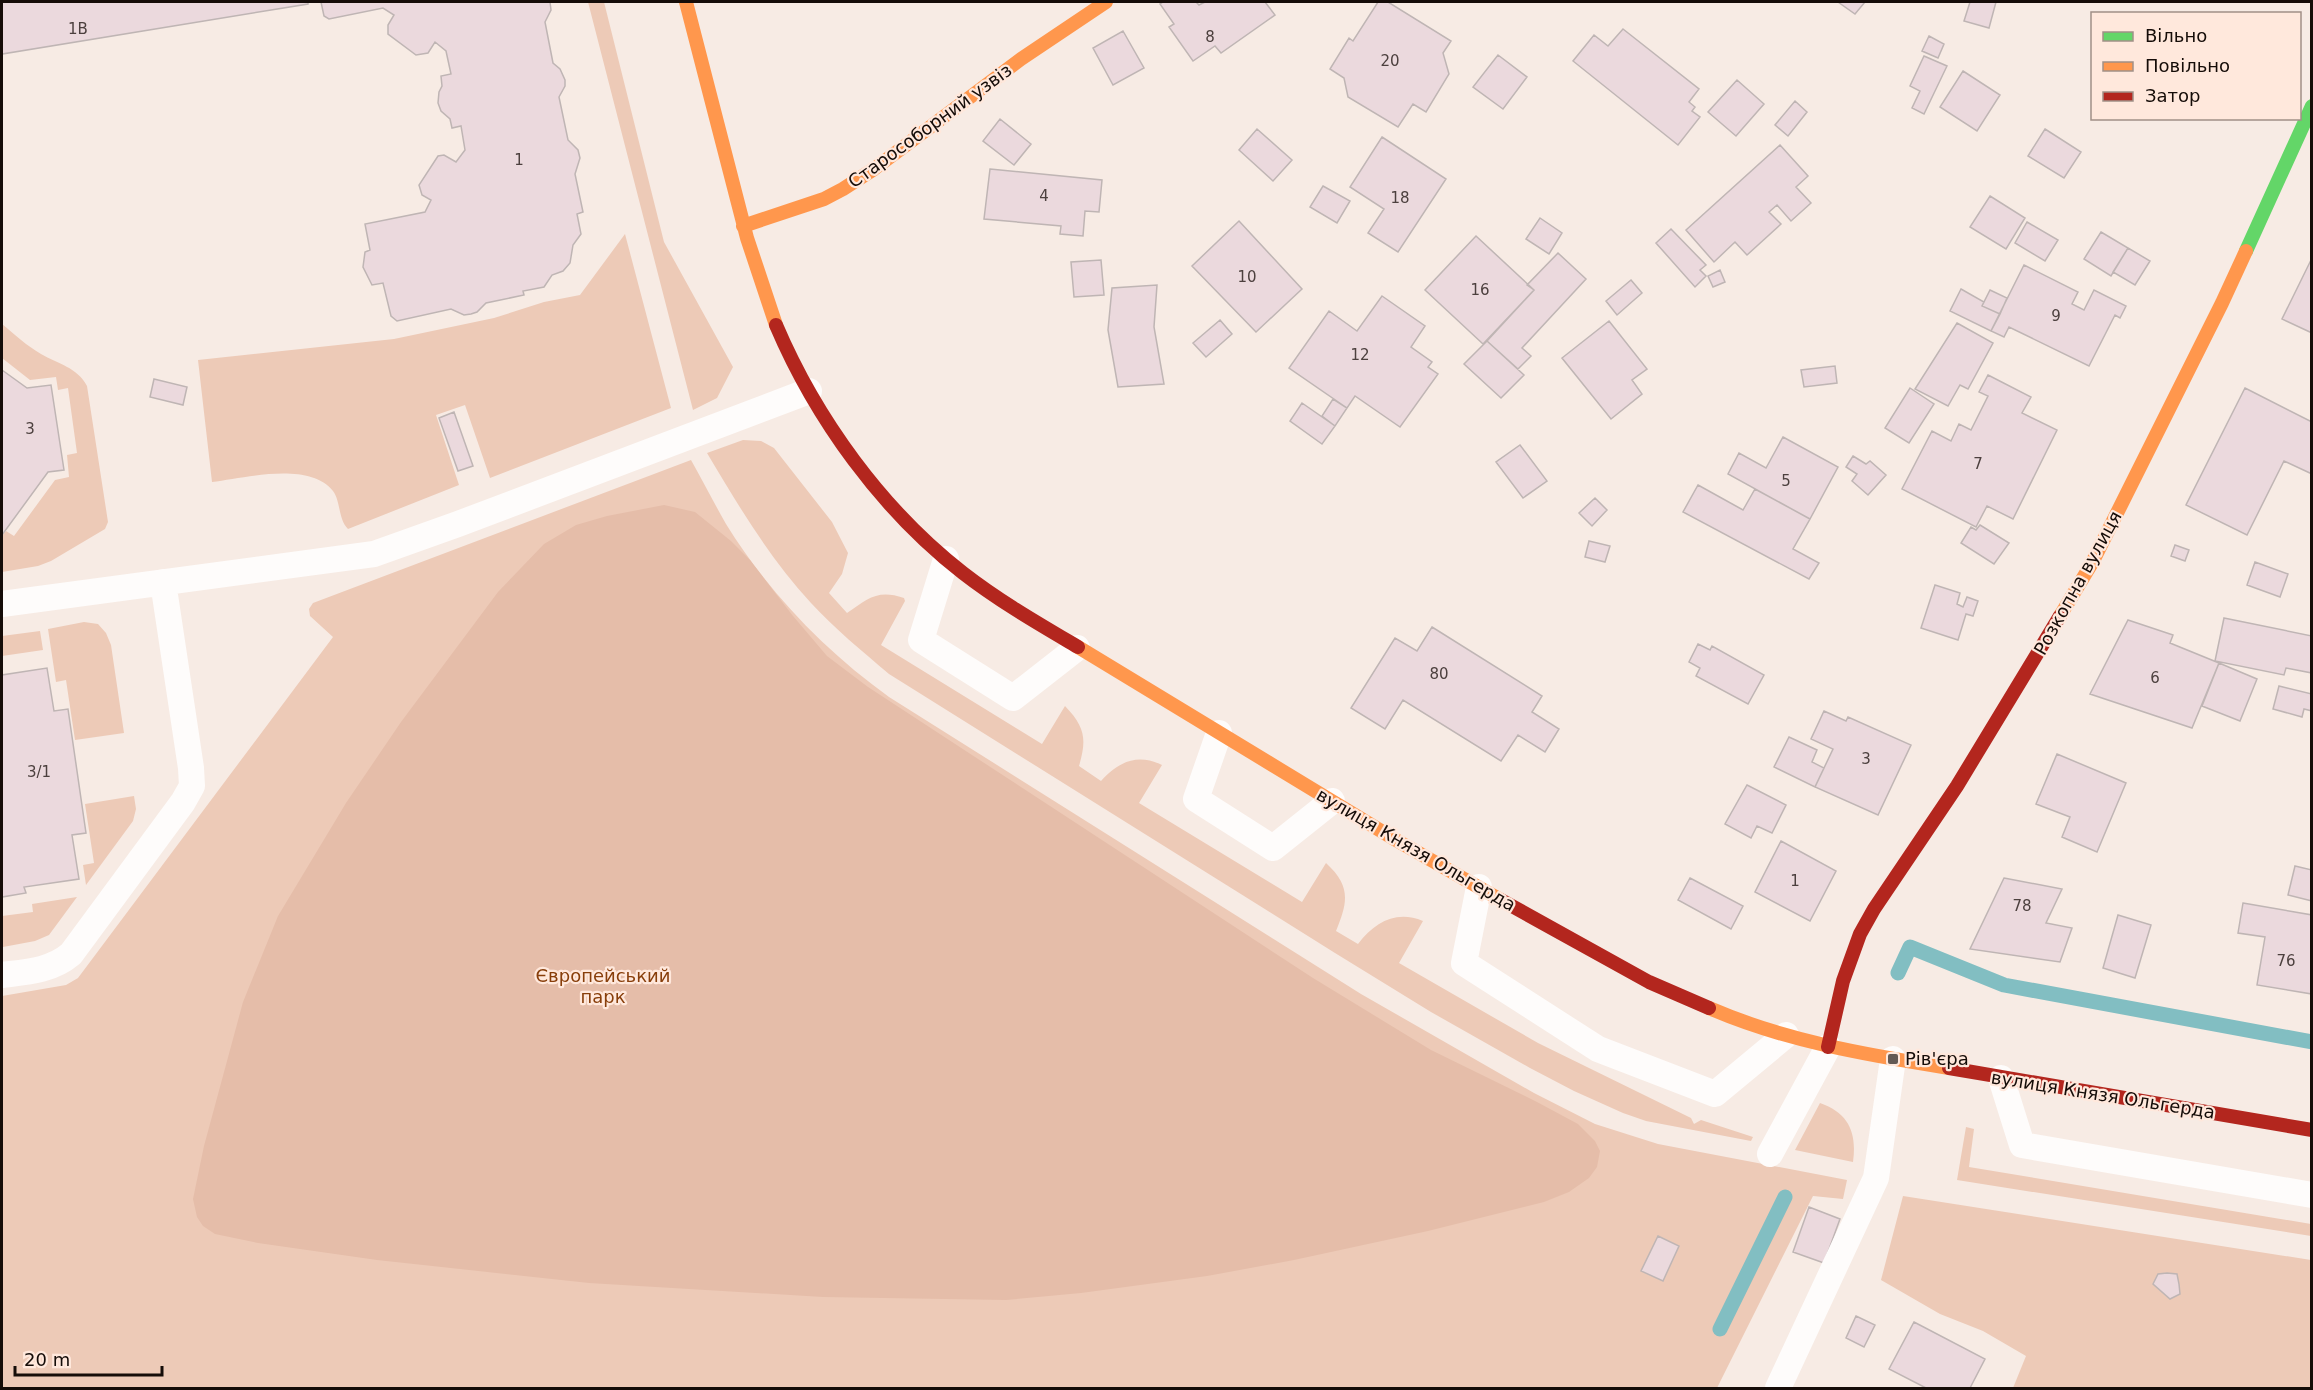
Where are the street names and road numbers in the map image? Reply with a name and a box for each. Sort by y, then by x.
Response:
street label: Старособорний узвіз [844,59,1016,192]
street label: Розкопна вулиця [2029,507,2126,658]
street label: вулиця Князя Ольгерда [1313,784,1520,915]
street label: вулиця Князя Ольгерда [1990,1066,2217,1123]

